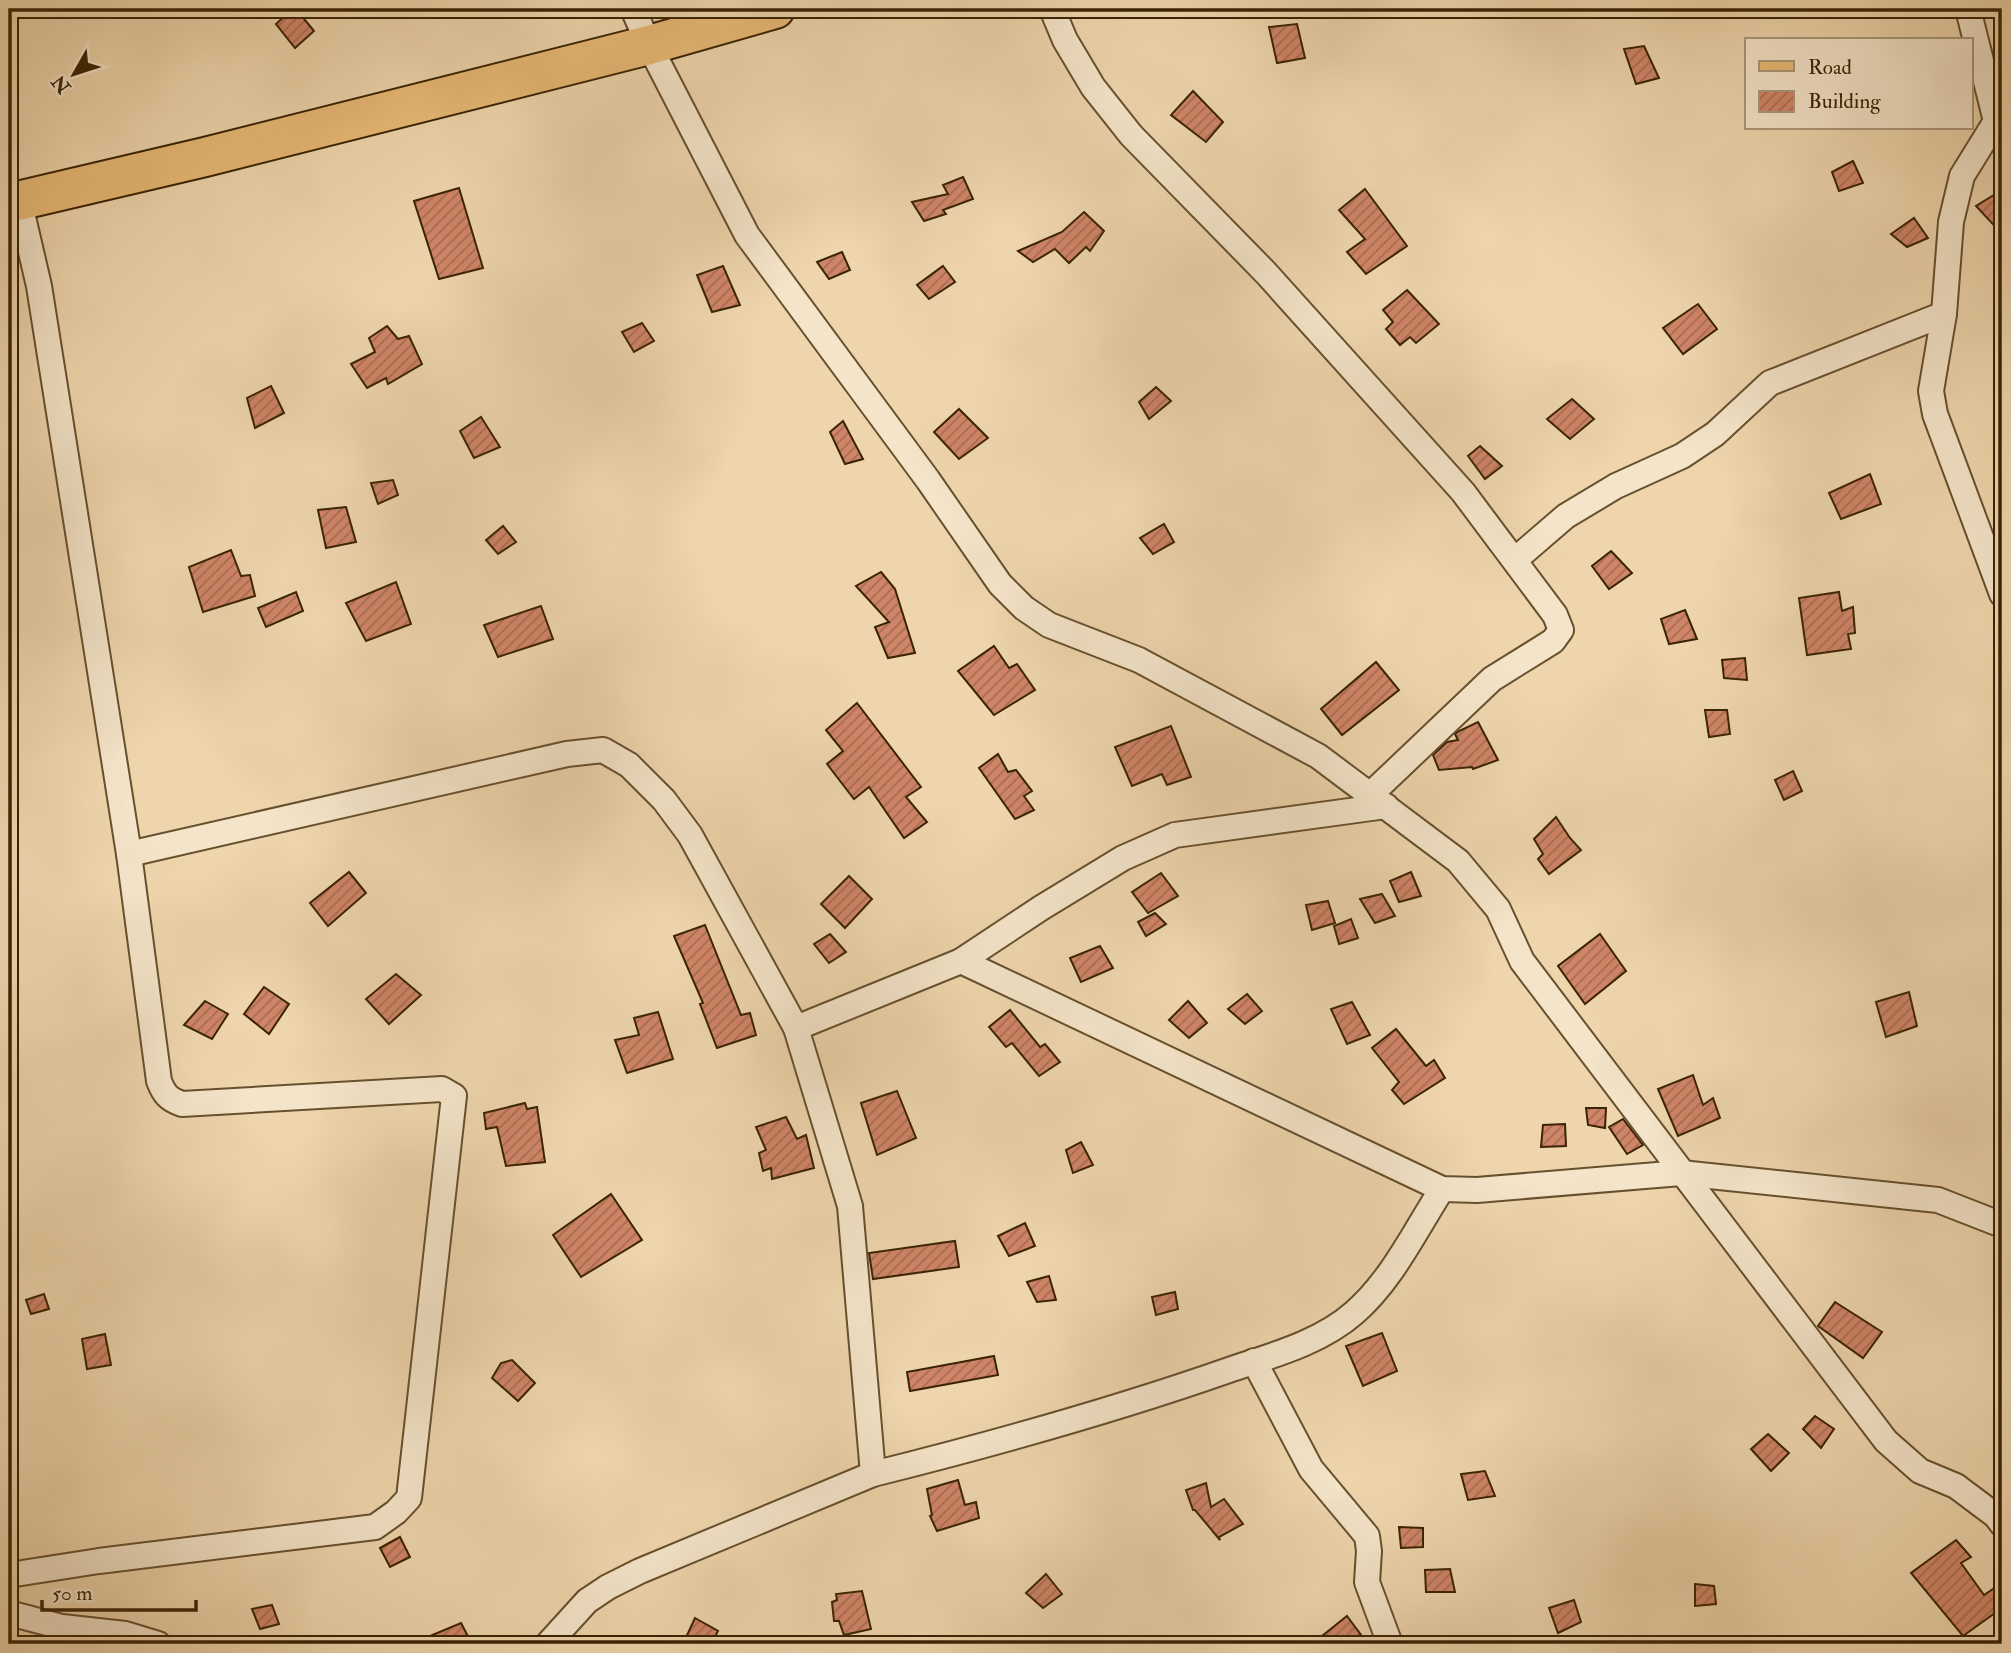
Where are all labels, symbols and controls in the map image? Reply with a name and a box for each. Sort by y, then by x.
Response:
north arrow [38,38,108,108]
legend [1745,38,1972,130]
text: Road [1808,54,1853,81]
text: N [46,69,77,99]
text: Building [1808,88,1881,115]
scale bar [42,1569,196,1613]
text: 50 m [52,1580,93,1607]

